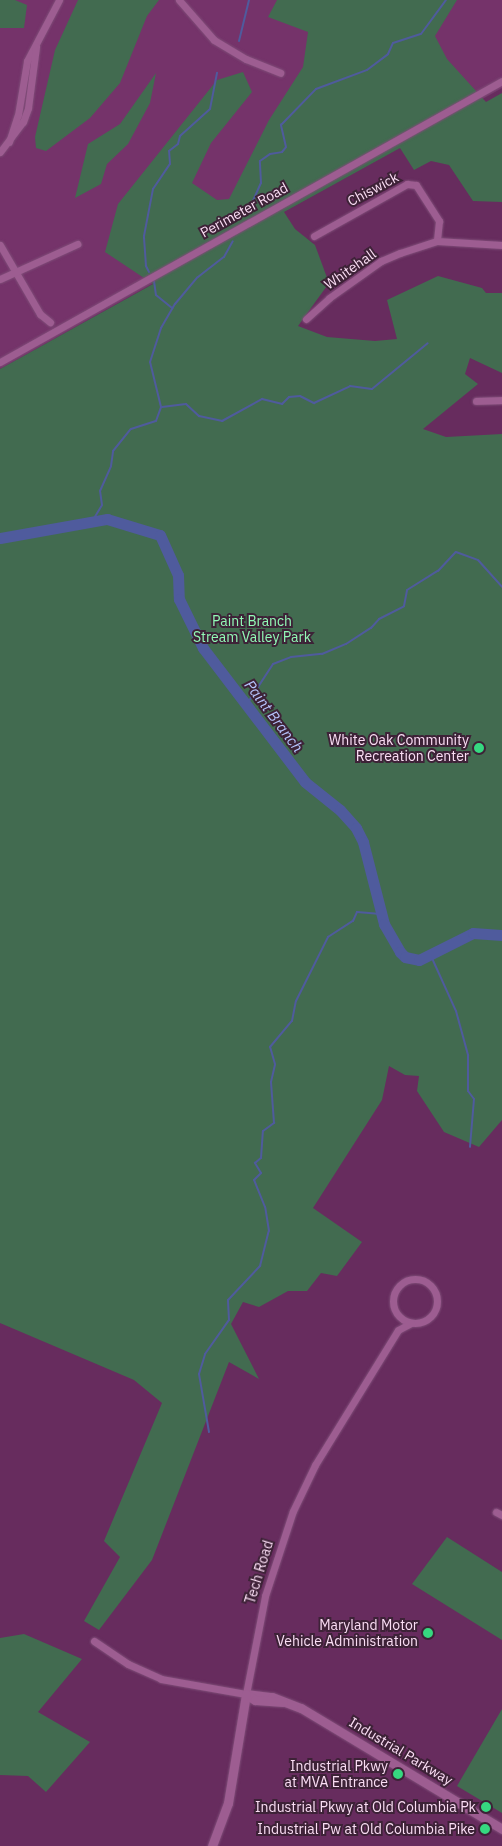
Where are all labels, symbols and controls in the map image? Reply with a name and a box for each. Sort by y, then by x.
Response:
street label: Chiswick [345,169,401,209]
street label: Perimeter Road [197,179,291,241]
street label: Whitehall [321,245,379,293]
park label: Paint Branch Stream Valley Park [193,613,311,646]
water label: Paint Branch [241,676,307,756]
place label: White Oak Community Recreation Center [329,732,469,764]
marker: White Oak Community Recreation Center [473,742,485,754]
street label: Tech Road [241,1538,277,1606]
place label: Maryland Motor Vehicle Administration [276,1617,418,1650]
marker: Maryland Motor Vehicle Administration [422,1627,434,1639]
street label: Industrial Parkway [346,1713,456,1789]
place label: Industrial Pkwy at MVA Entrance [285,1758,388,1790]
marker: Industrial Pkwy at MVA Entrance [392,1768,404,1780]
place label: Industrial Pkwy at Old Columbia Pk [255,1799,476,1815]
marker: Industrial Pkwy at Old Columbia Pk [480,1801,492,1813]
place label: Industrial Pw at Old Columbia Pike [257,1821,475,1837]
marker: Industrial Pw at Old Columbia Pike [479,1823,491,1835]

